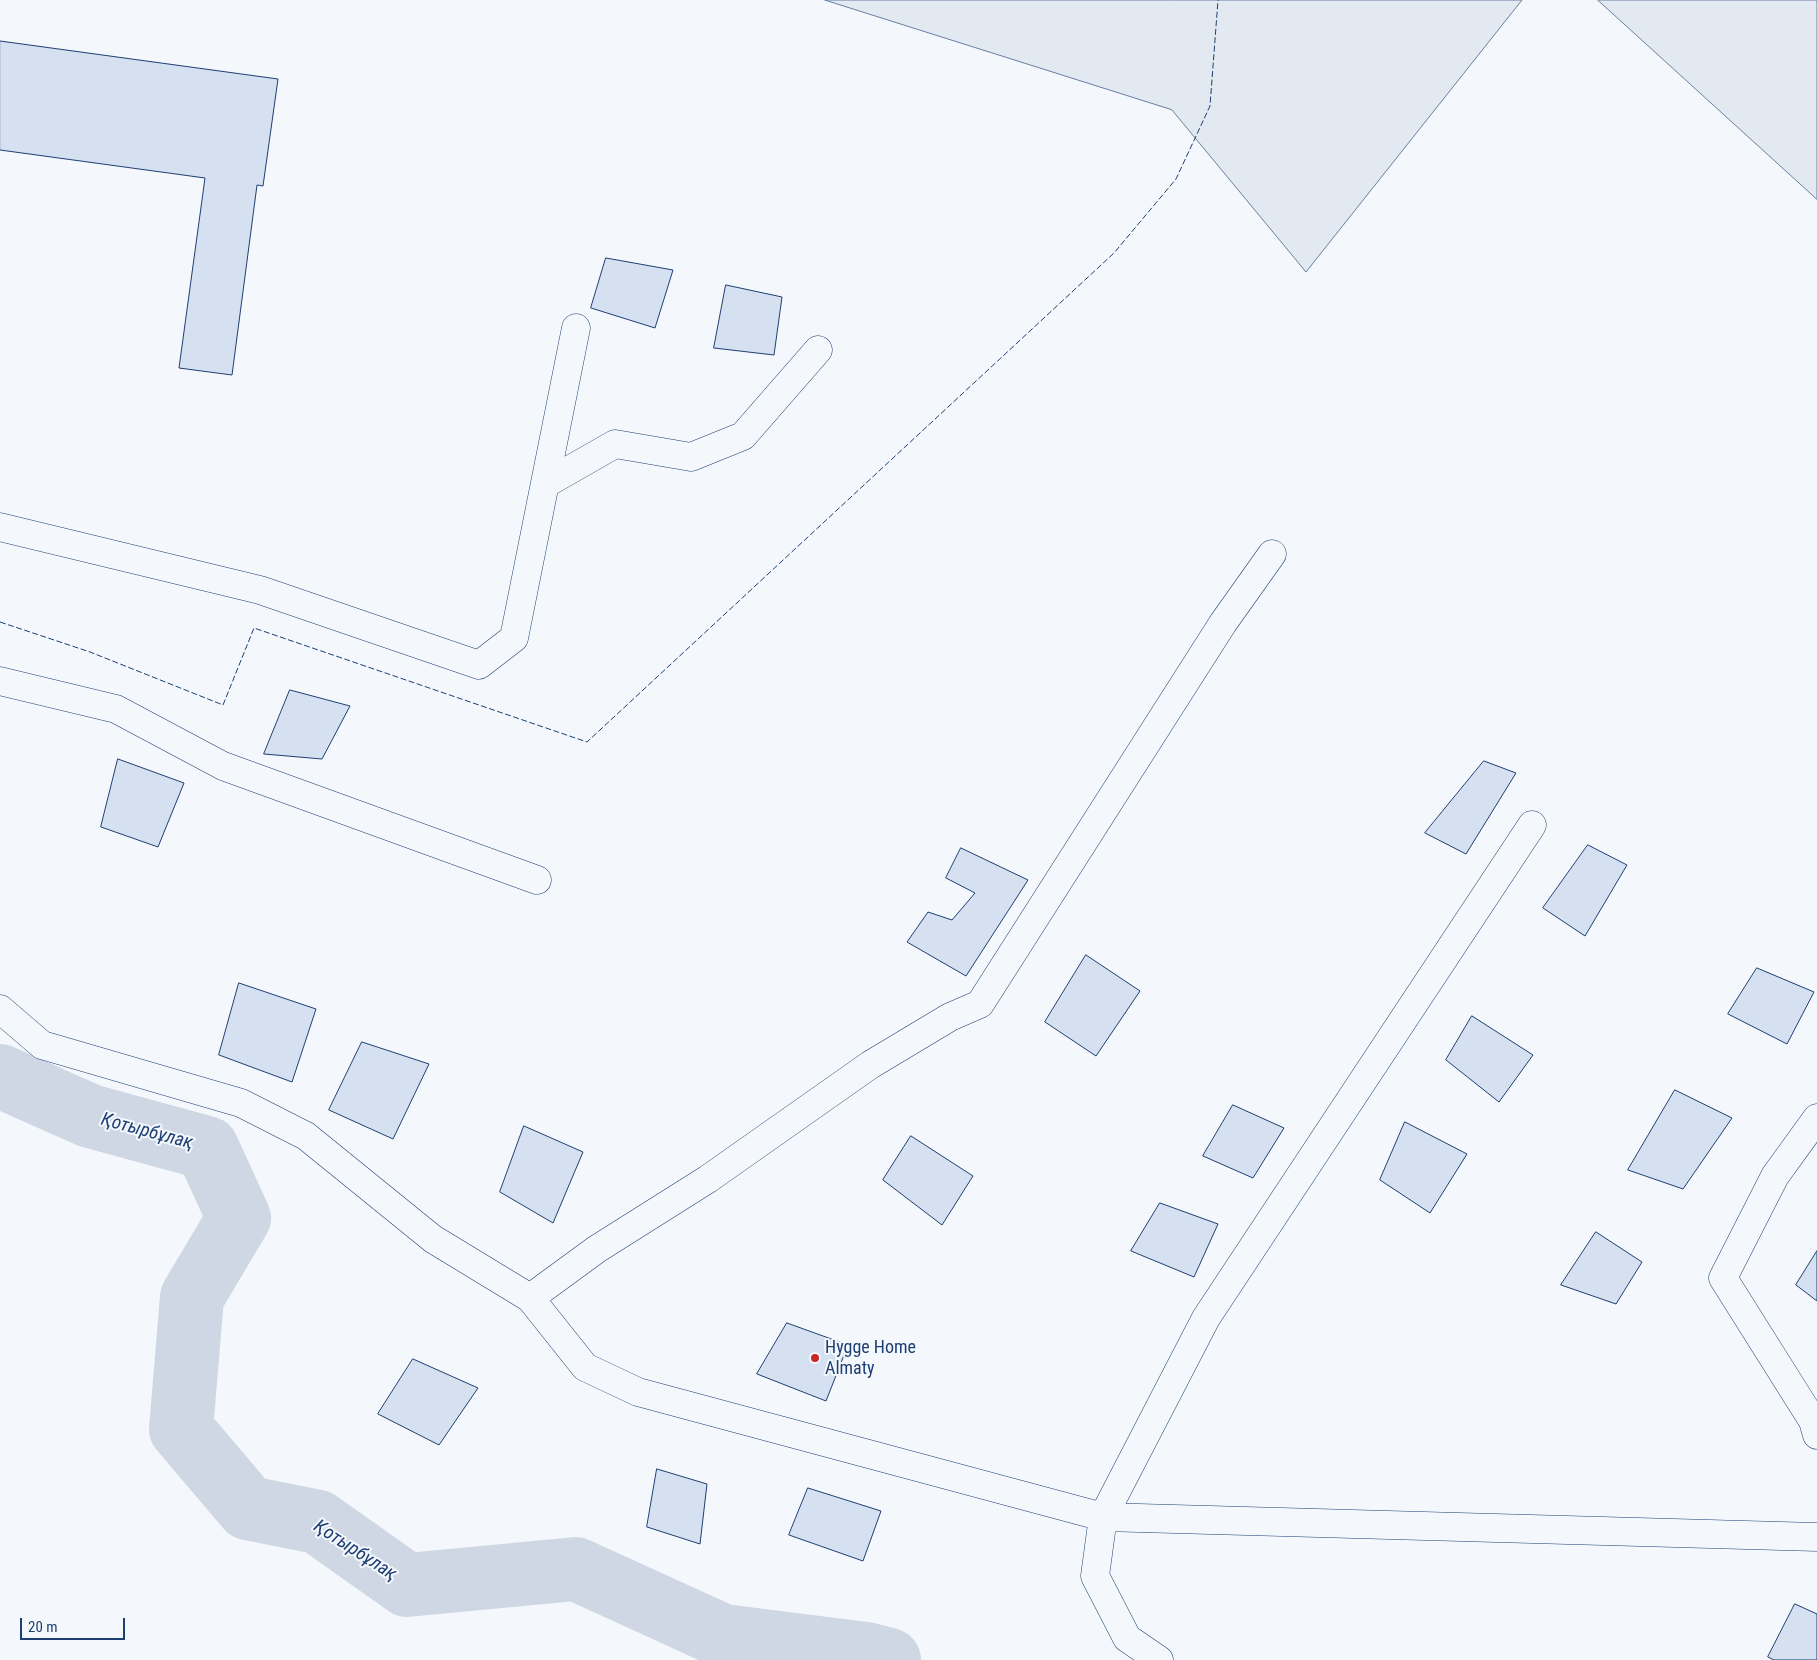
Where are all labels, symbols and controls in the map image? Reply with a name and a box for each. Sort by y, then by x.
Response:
water label: Қотырбұлақ [98,1109,196,1155]
place label: Hygge Home Almaty [825,1337,916,1380]
marker: Hygge Home Almaty [809,1352,821,1364]
water label: Қотырбұлақ [309,1516,401,1586]
scale bar [22,1608,128,1640]
text: 20 m [28,1618,58,1636]

